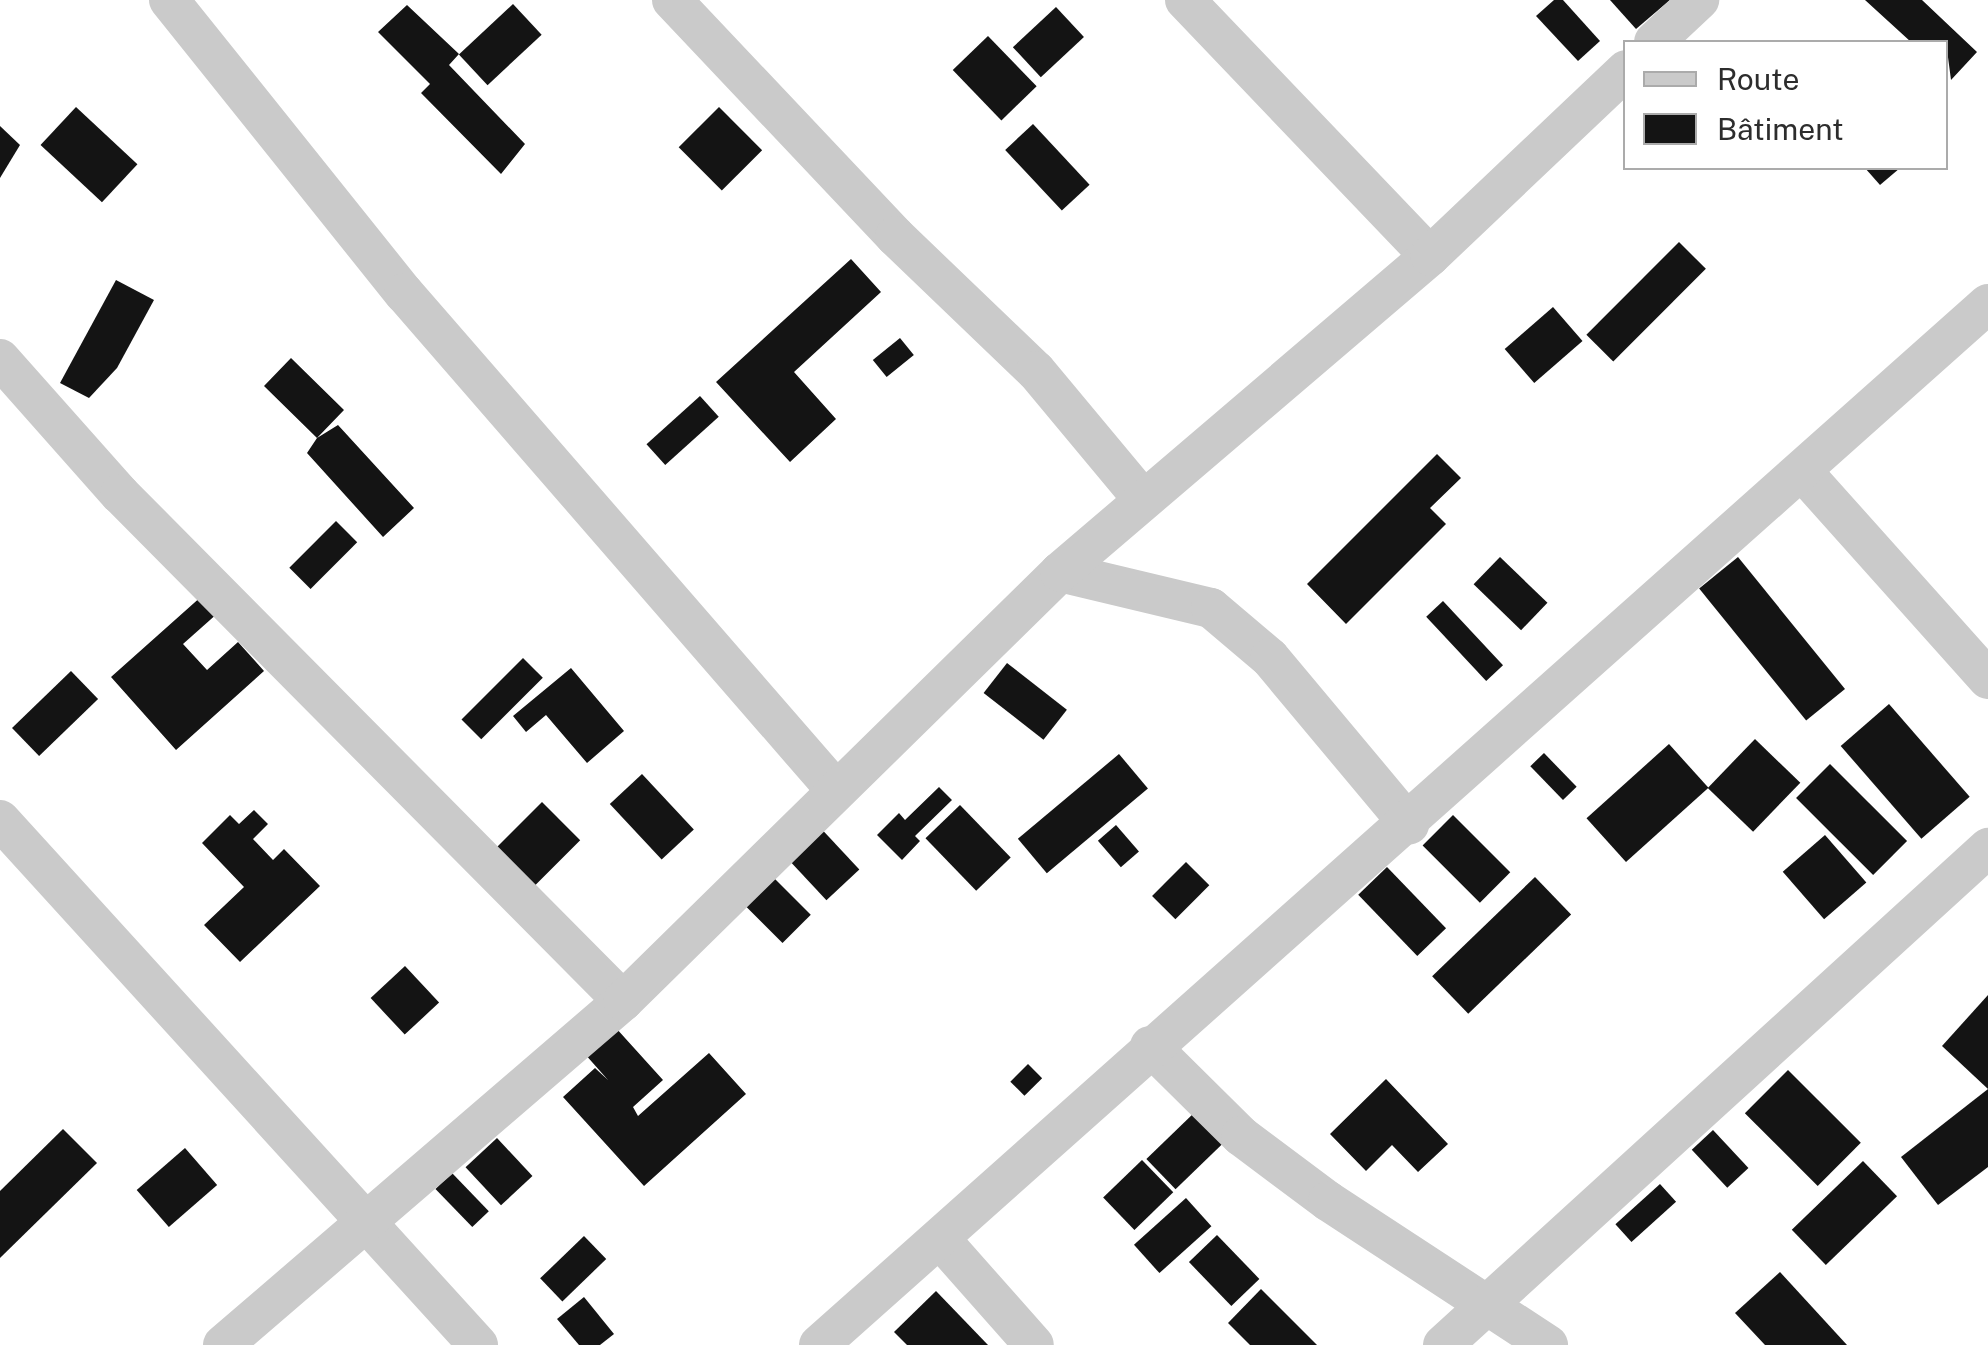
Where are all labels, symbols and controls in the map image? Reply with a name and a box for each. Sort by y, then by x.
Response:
legend [1623,40,1948,170]
text: Route [1717,61,1799,97]
text: Bâtiment [1717,111,1844,147]

